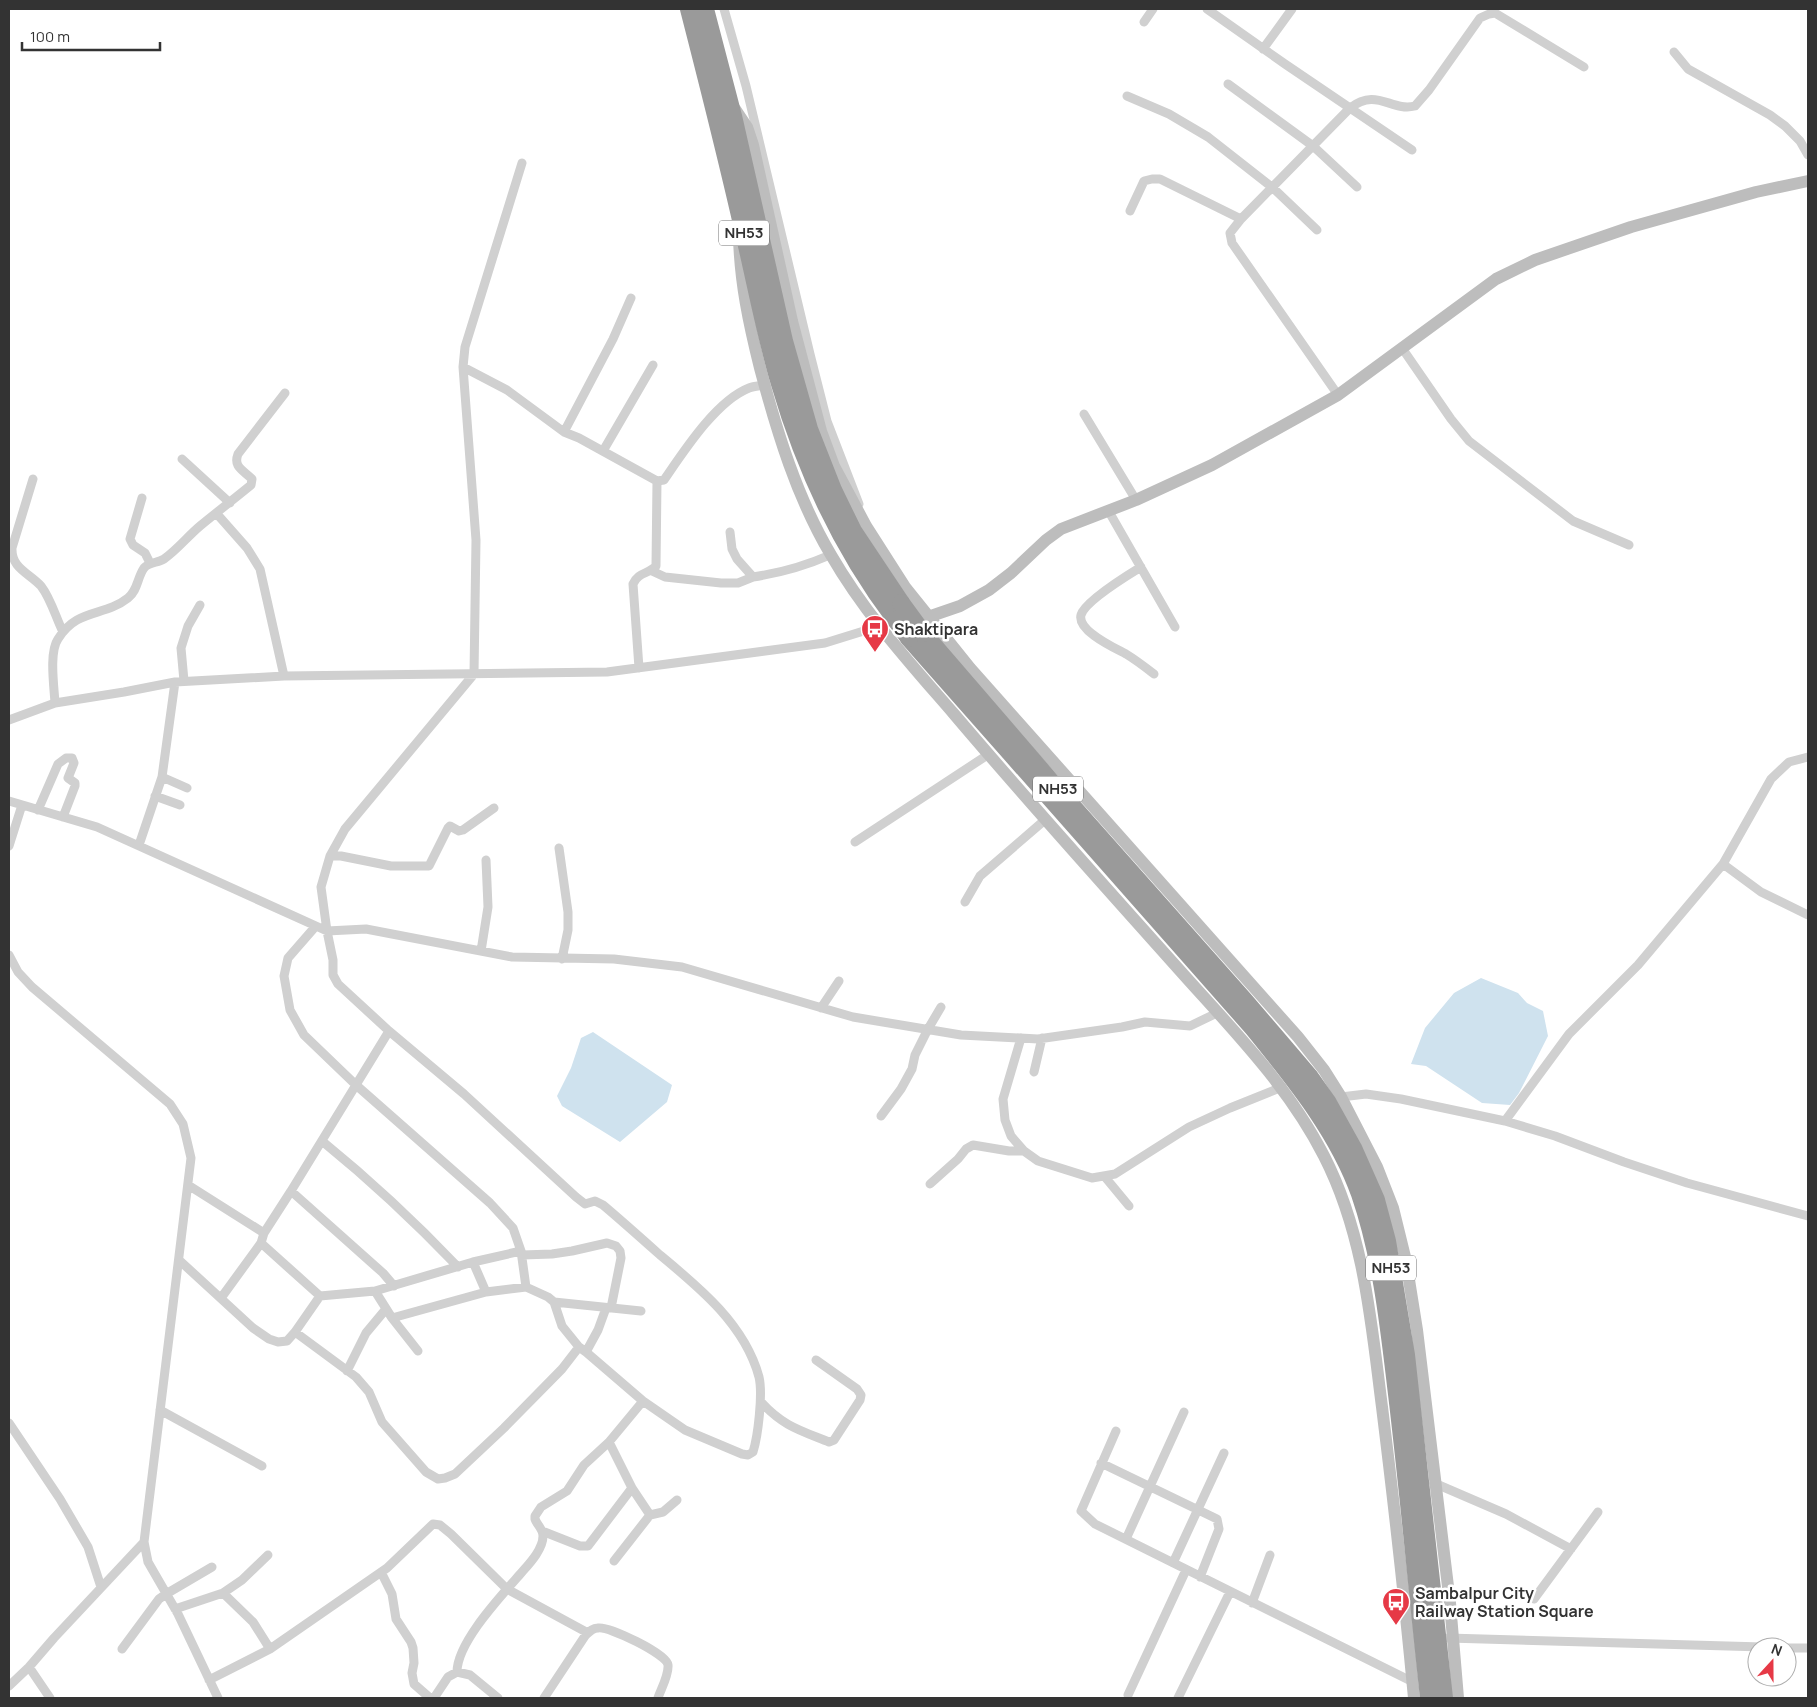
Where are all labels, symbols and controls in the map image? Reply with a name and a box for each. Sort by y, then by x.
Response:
scale bar [22,20,160,52]
text: 100 m [30,26,70,47]
road number: NH53 [719,220,769,246]
bus stop icon: Shaktipara [860,614,890,653]
place label: Shaktipara [894,618,978,640]
road number: NH53 [1033,776,1083,802]
road number: NH53 [1366,1256,1416,1280]
place label: Sambalpur City Railway Station Square [1415,1582,1594,1622]
bus stop icon: Sambalpur City Railway Station Square [1381,1587,1411,1626]
north arrow [1747,1637,1797,1687]
text: N [1769,1639,1785,1660]

